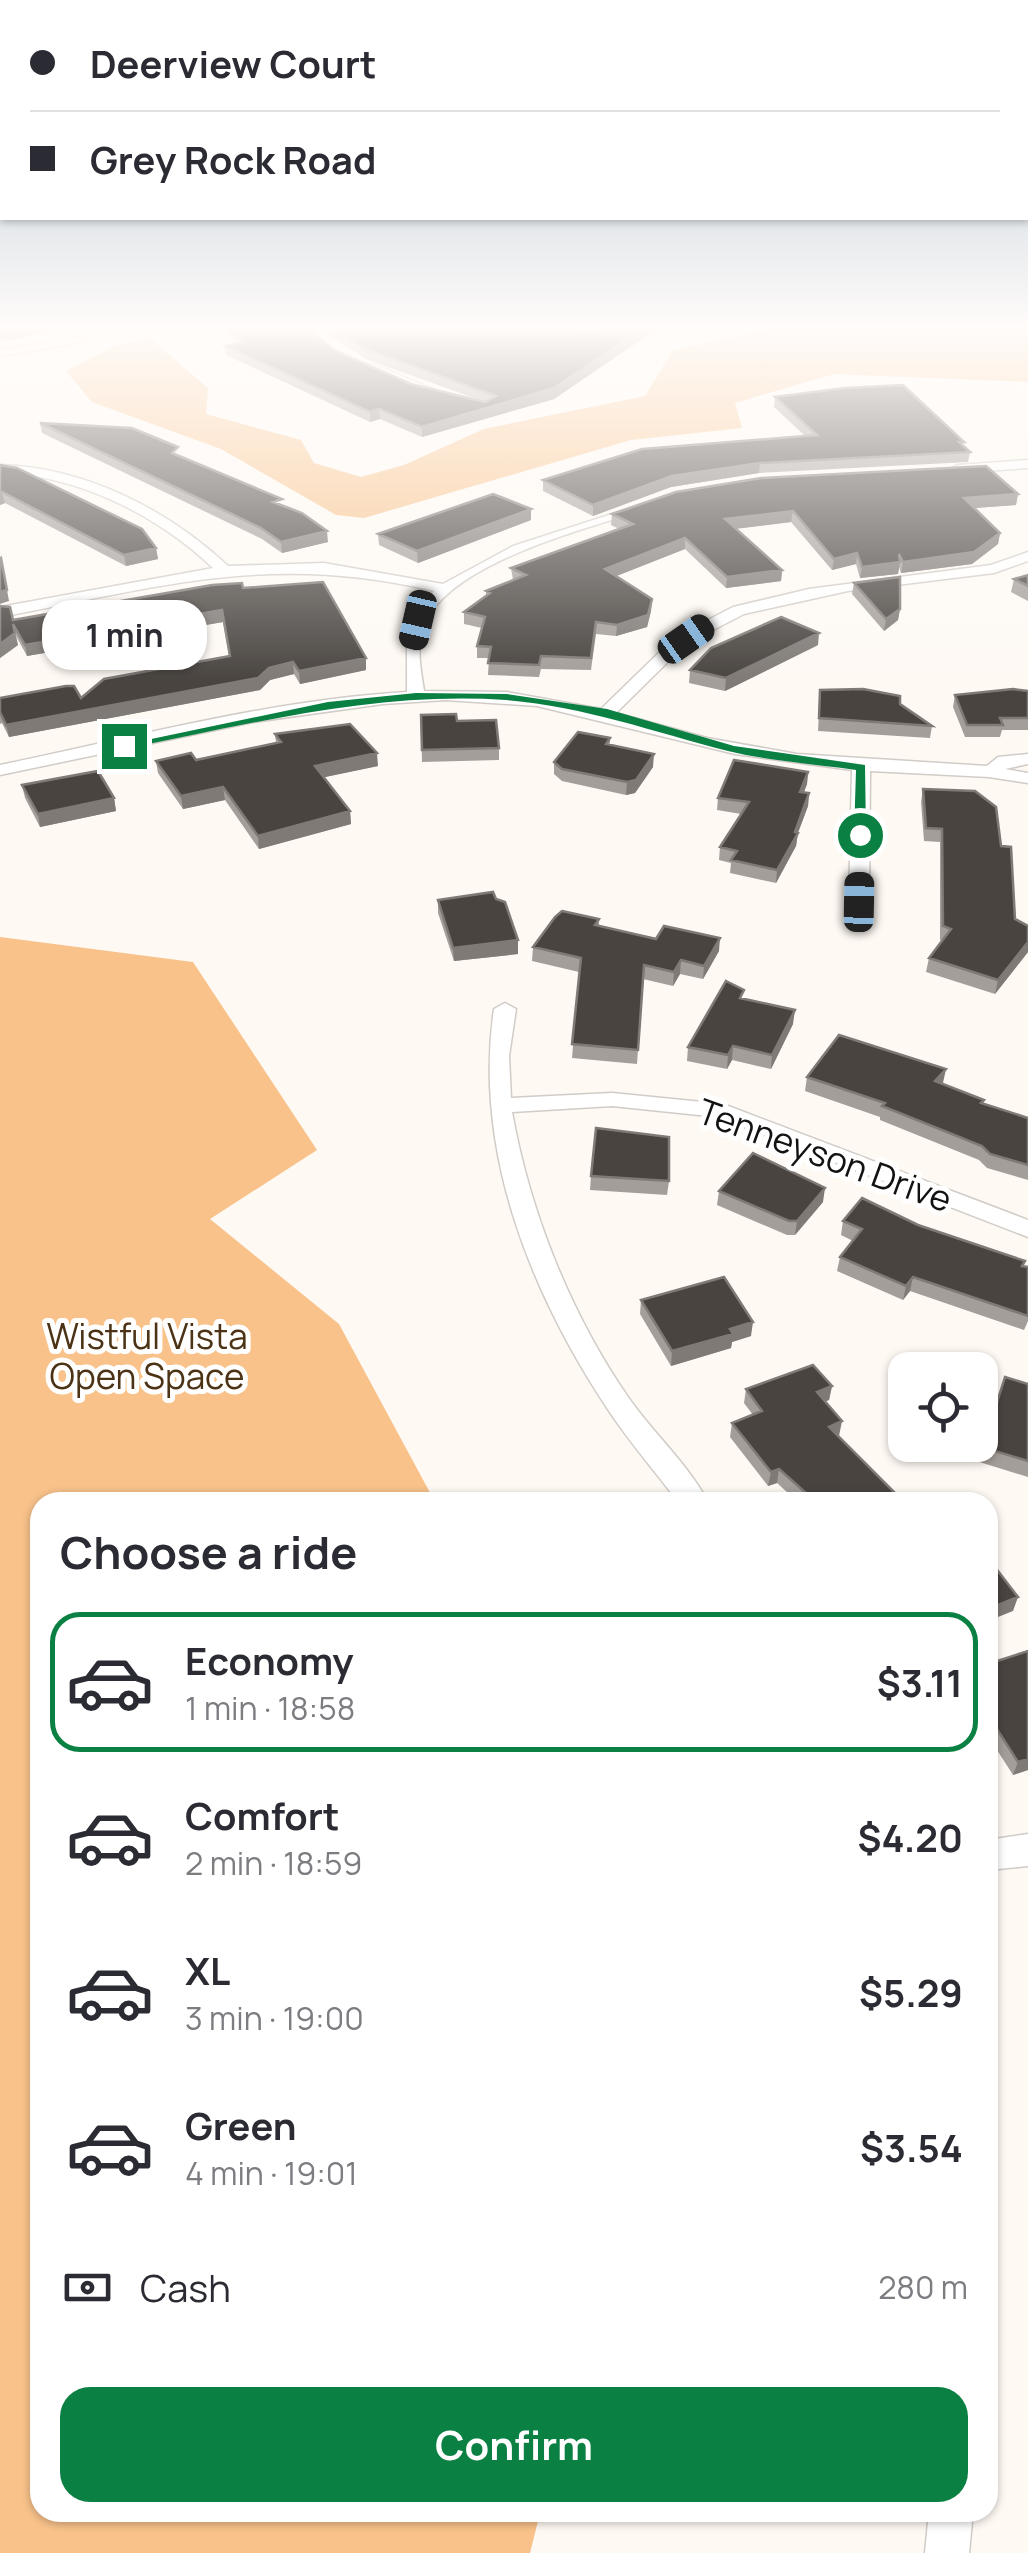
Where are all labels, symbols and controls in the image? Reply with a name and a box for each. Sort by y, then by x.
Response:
text: Deerview Court [90,37,376,89]
text: Grey Rock Road [90,133,376,185]
car [397,587,439,653]
callout: 1 min [42,601,206,671]
car [653,610,719,668]
text: 1 min [85,613,164,657]
route end [102,724,147,769]
route start [838,813,883,858]
car [843,872,875,932]
street label: Tenneyson Drive [691,1087,959,1223]
park label: Wistful Vista Open Space [46,1312,248,1400]
map controls [888,1352,998,1462]
button: locate [888,1352,998,1462]
text: Choose a ride [60,1521,357,1583]
text: Economy [185,1634,354,1686]
icon: car [65,1637,155,1727]
text: $3.11 [877,1656,963,1708]
text: 1 min · 18:58 [185,1686,355,1730]
text: Comfort [185,1789,339,1841]
icon: car [65,1792,155,1882]
text: $4.20 [858,1811,963,1863]
text: 2 min · 18:59 [185,1841,362,1885]
text: XL [185,1944,230,1996]
icon: car [65,1947,155,2037]
text: $5.29 [859,1966,963,2018]
text: 3 min · 19:00 [185,1996,364,2040]
text: Green [185,2099,297,2151]
icon: car [65,2102,155,2192]
text: $3.54 [860,2121,963,2173]
text: 4 min · 19:01 [185,2151,358,2195]
icon: cash [60,2260,115,2315]
text: Cash [140,2261,231,2313]
text: 280 m [878,2265,968,2309]
button: Confirm [60,2387,968,2502]

